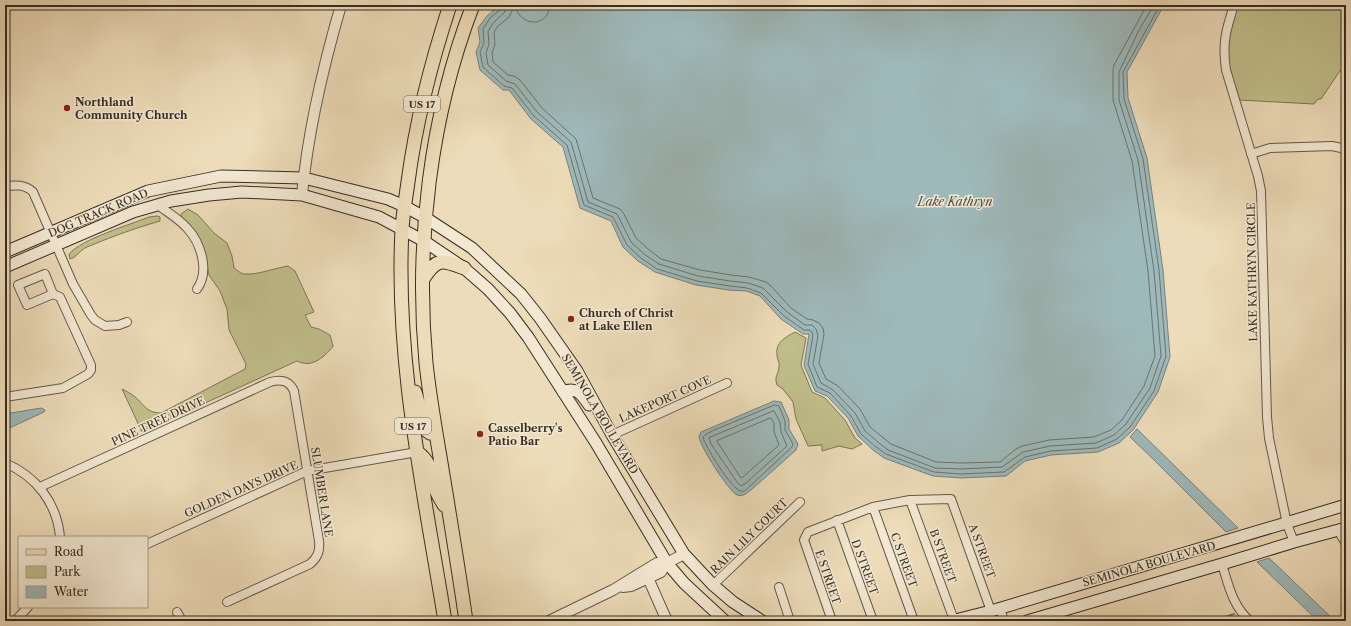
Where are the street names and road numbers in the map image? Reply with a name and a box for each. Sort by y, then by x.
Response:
road number: US 17 [404,96,440,112]
street label: DOG TRACK ROAD [46,186,150,240]
street label: LAKE KATHRYN CIRCLE [1244,202,1260,342]
street label: SEMINOLA BOULEVARD [559,351,641,477]
street label: LAKEPORT COVE [617,372,714,426]
street label: PINE TREE DRIVE [109,393,207,449]
road number: US 17 [395,418,431,434]
street label: SLUMBER LANE [308,446,336,538]
street label: GOLDEN DAYS DRIVE [182,457,300,520]
street label: RAIN LILY COURT [707,495,791,577]
street label: A STREET [965,521,999,581]
street label: B STREET [927,527,960,586]
street label: C STREET [888,530,921,590]
street label: D STREET [848,537,882,597]
street label: SEMINOLA BOULEVARD [1081,538,1217,590]
street label: E STREET [812,548,844,607]

